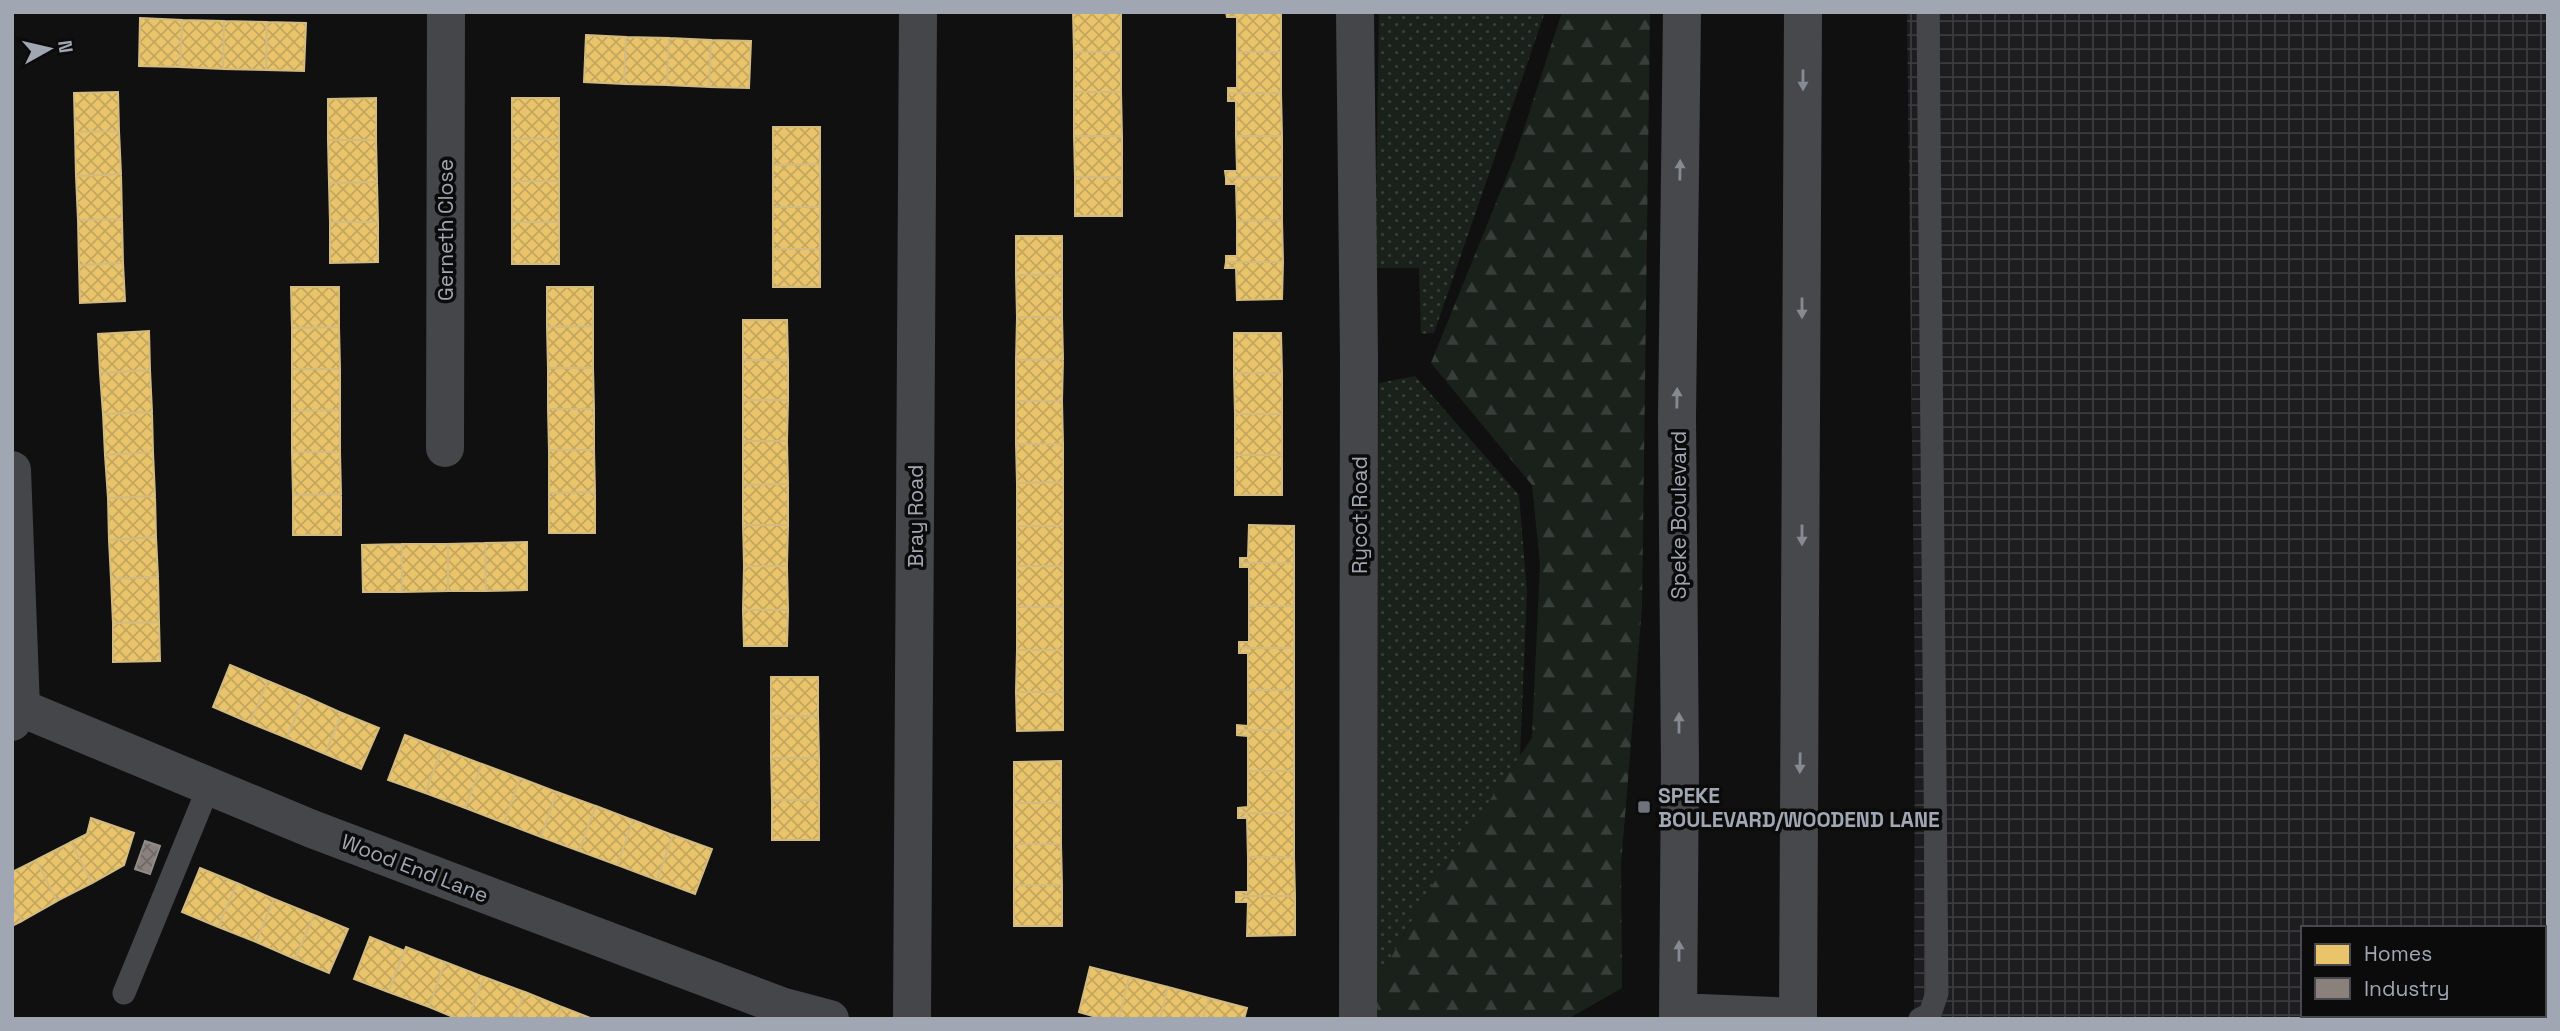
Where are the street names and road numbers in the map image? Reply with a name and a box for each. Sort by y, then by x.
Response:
street label: Gerneth Close [432,159,459,301]
street label: Speke Boulevard [1665,431,1692,599]
street label: Rycot Road [1346,456,1373,574]
street label: Bray Road [902,464,929,568]
street label: Wood End Lane [338,828,492,908]

